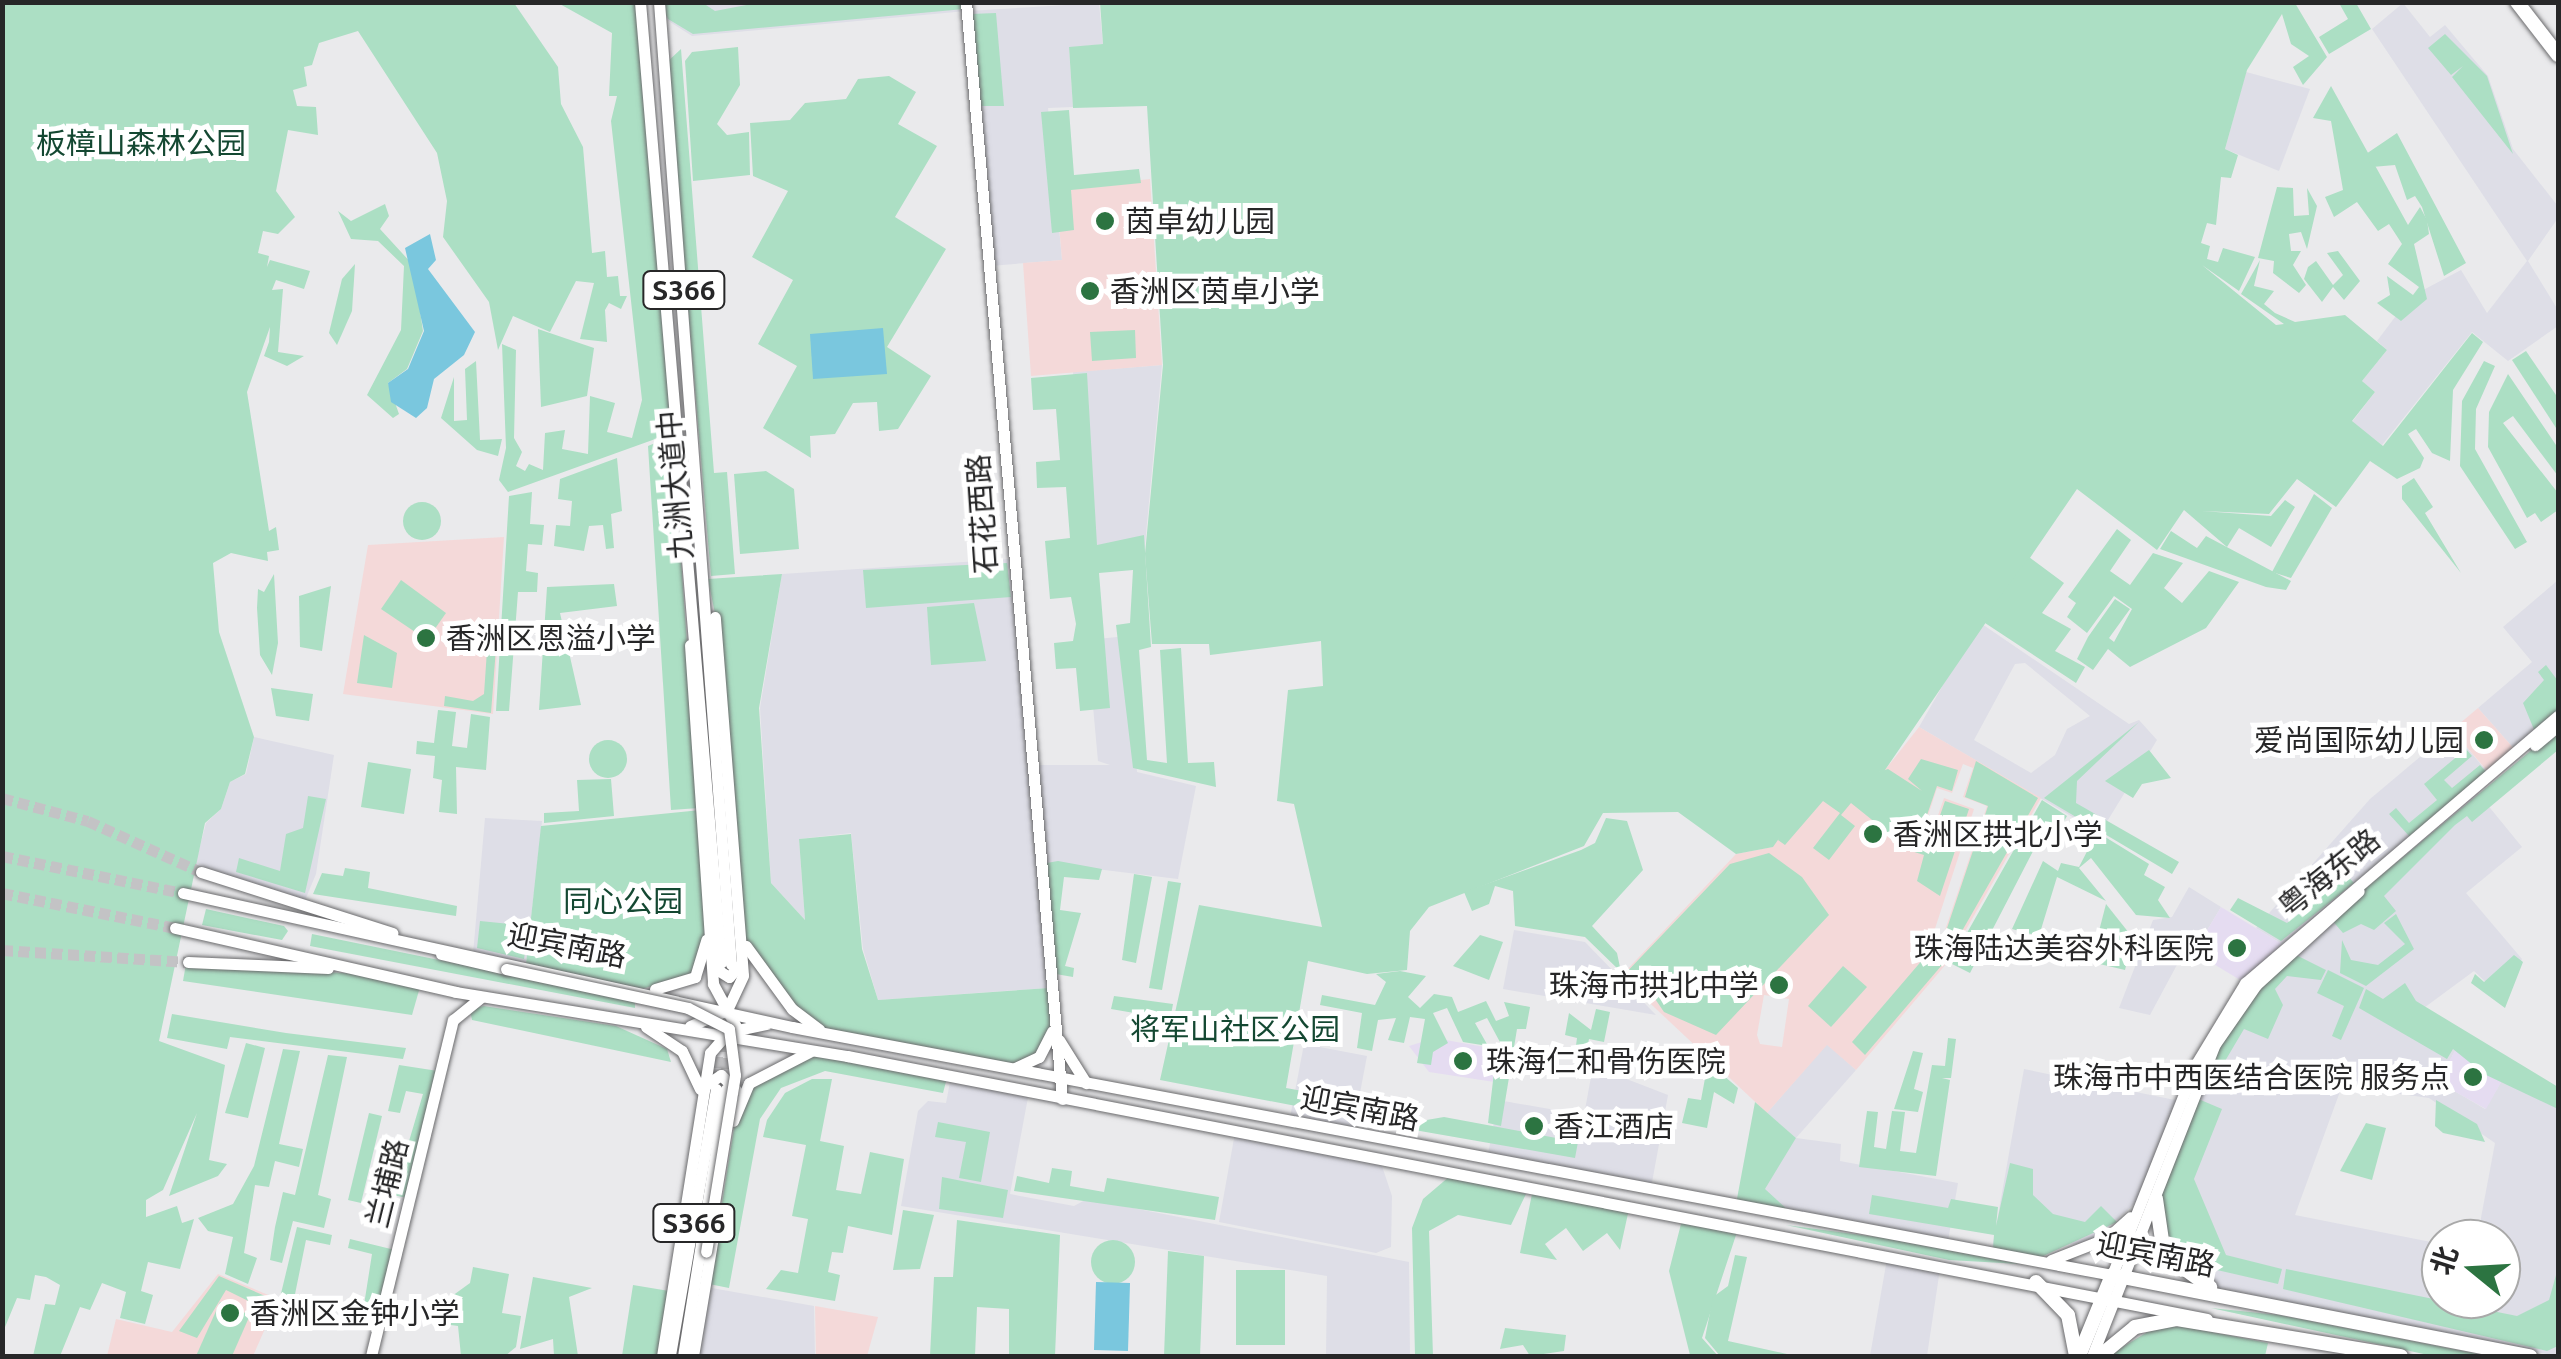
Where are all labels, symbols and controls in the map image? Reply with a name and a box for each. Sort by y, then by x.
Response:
park label: 板樟山森林公园 [36,125,246,161]
place label: 茵卓幼儿园 [1125,203,1275,239]
marker: 茵卓幼儿园 [1094,210,1116,232]
road number: S366 [642,267,726,313]
place label: 香洲区茵卓小学 [1110,273,1320,309]
marker: 香洲区茵卓小学 [1079,280,1101,302]
street label: 九洲大道中 [651,409,699,561]
street label: 石花西路 [960,453,1004,575]
place label: 香洲区恩溢小学 [446,620,656,656]
marker: 香洲区恩溢小学 [415,627,437,649]
place label: 爱尚国际幼儿园 [2254,722,2464,758]
marker: 爱尚国际幼儿园 [2473,729,2495,751]
place label: 香洲区拱北小学 [1893,816,2103,852]
street label: 粤海东路 [2271,821,2387,925]
marker: 香洲区拱北小学 [1862,823,1884,845]
park label: 同心公园 [563,883,683,919]
street label: 迎宾南路 [505,916,629,974]
place label: 珠海陆达美容外科医院 [1914,930,2214,966]
marker: 珠海陆达美容外科医院 [2224,935,2250,961]
place label: 珠海市拱北中学 [1549,967,1759,1003]
marker: 珠海市拱北中学 [1768,974,1790,996]
park label: 将军山社区公园 [1130,1011,1340,1047]
place label: 珠海仁和骨伤医院 [1486,1043,1726,1079]
marker: 珠海仁和骨伤医院 [1450,1048,1476,1074]
place label: 珠海市中西医结合医院 服务点 [2053,1059,2450,1095]
marker: 珠海市中西医结合医院 服务点 [2460,1064,2486,1090]
street label: 迎宾南路 [1298,1079,1422,1137]
place label: 香江酒店 [1554,1108,1674,1144]
marker: 香江酒店 [1523,1115,1545,1137]
street label: 兰埔路 [359,1135,415,1231]
road number: S366 [652,1200,736,1246]
north arrow [2421,1219,2521,1319]
street label: 迎宾南路 [2094,1225,2218,1283]
text: 北 [2425,1242,2463,1278]
place label: 香洲区金钟小学 [250,1295,460,1331]
marker: 香洲区金钟小学 [219,1302,241,1324]

